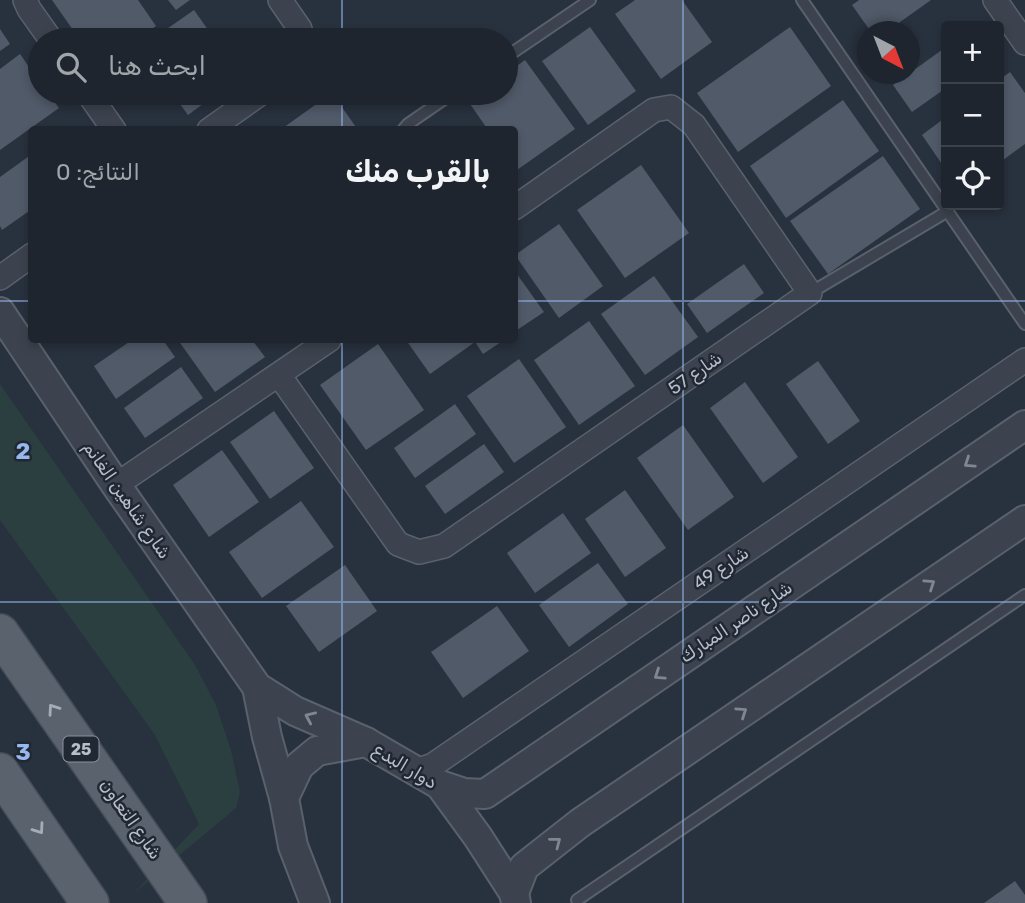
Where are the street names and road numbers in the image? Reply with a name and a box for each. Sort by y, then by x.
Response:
street label: شارع 57 [664,347,727,400]
street label: شارع شاهين الغانم [77,437,176,564]
street label: شارع 49 [689,542,753,595]
street label: شارع ناصر المبارك [676,576,797,669]
road number: 25 [64,736,98,762]
street label: دوار البدع [368,738,441,795]
street label: شارع التعاون [94,774,167,864]

